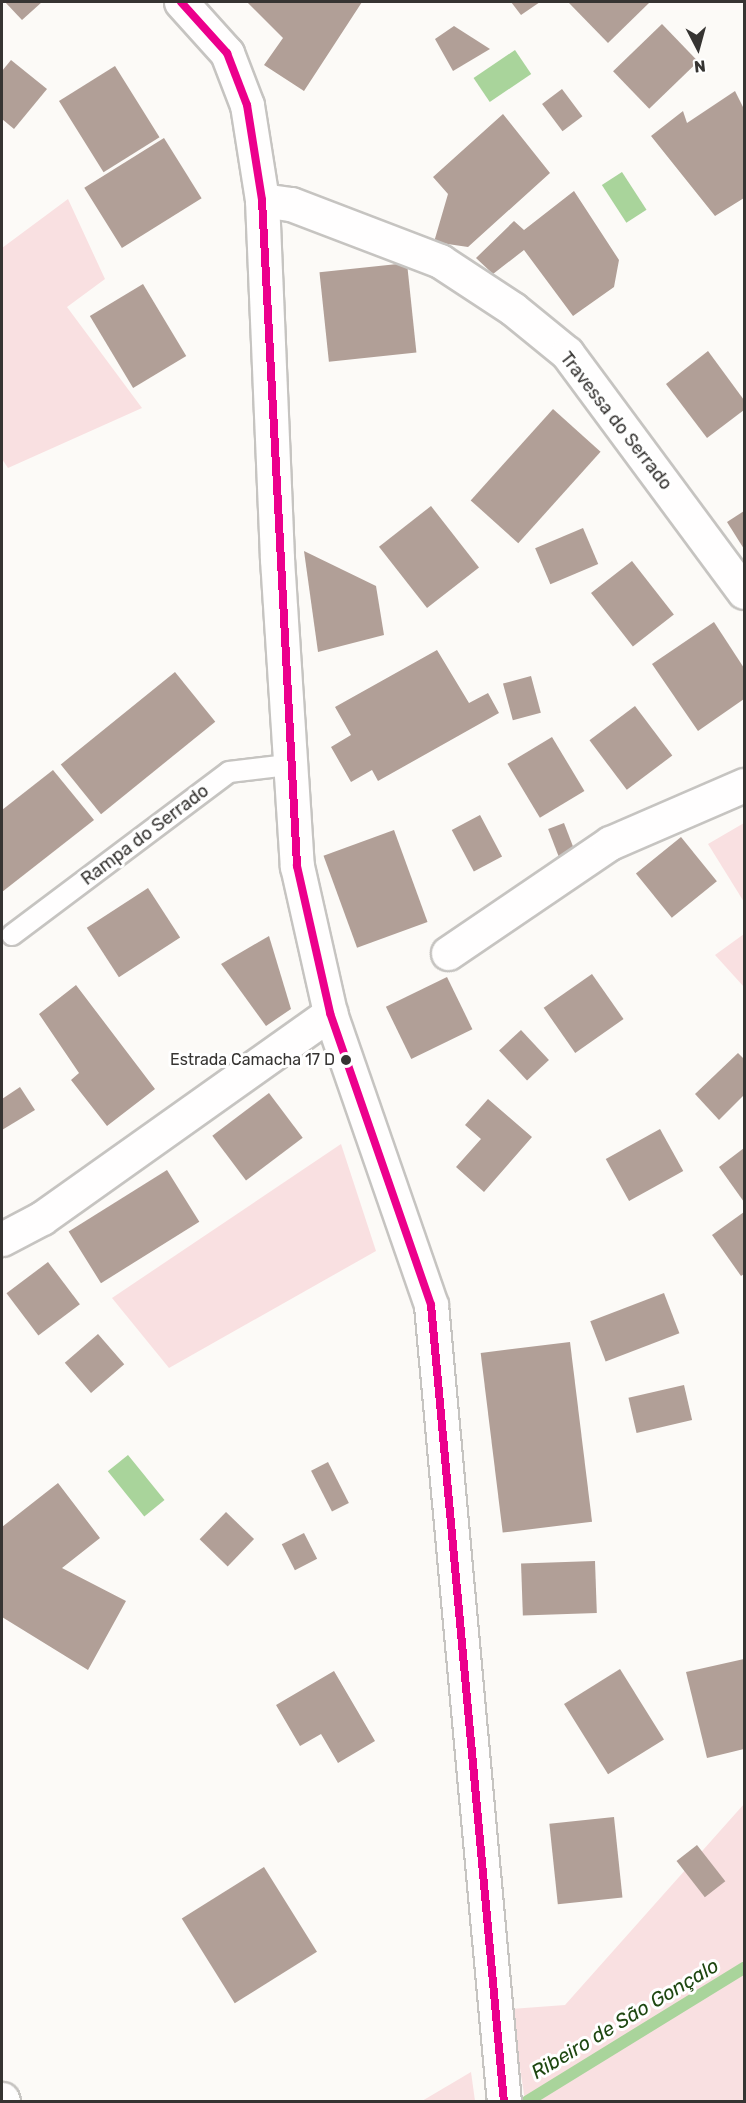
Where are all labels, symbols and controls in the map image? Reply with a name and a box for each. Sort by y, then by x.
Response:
north arrow [668,18,728,78]
text: N [693,56,707,76]
street label: Travessa do Serrado [555,348,677,494]
street label: Rampa do Serrado [77,780,213,890]
place label: Estrada Camacha 17 D [170,1050,335,1070]
marker: Estrada Camacha 17 D [340,1054,352,1066]
water label: Ribeiro de São Gonçalo [527,1953,723,2085]

